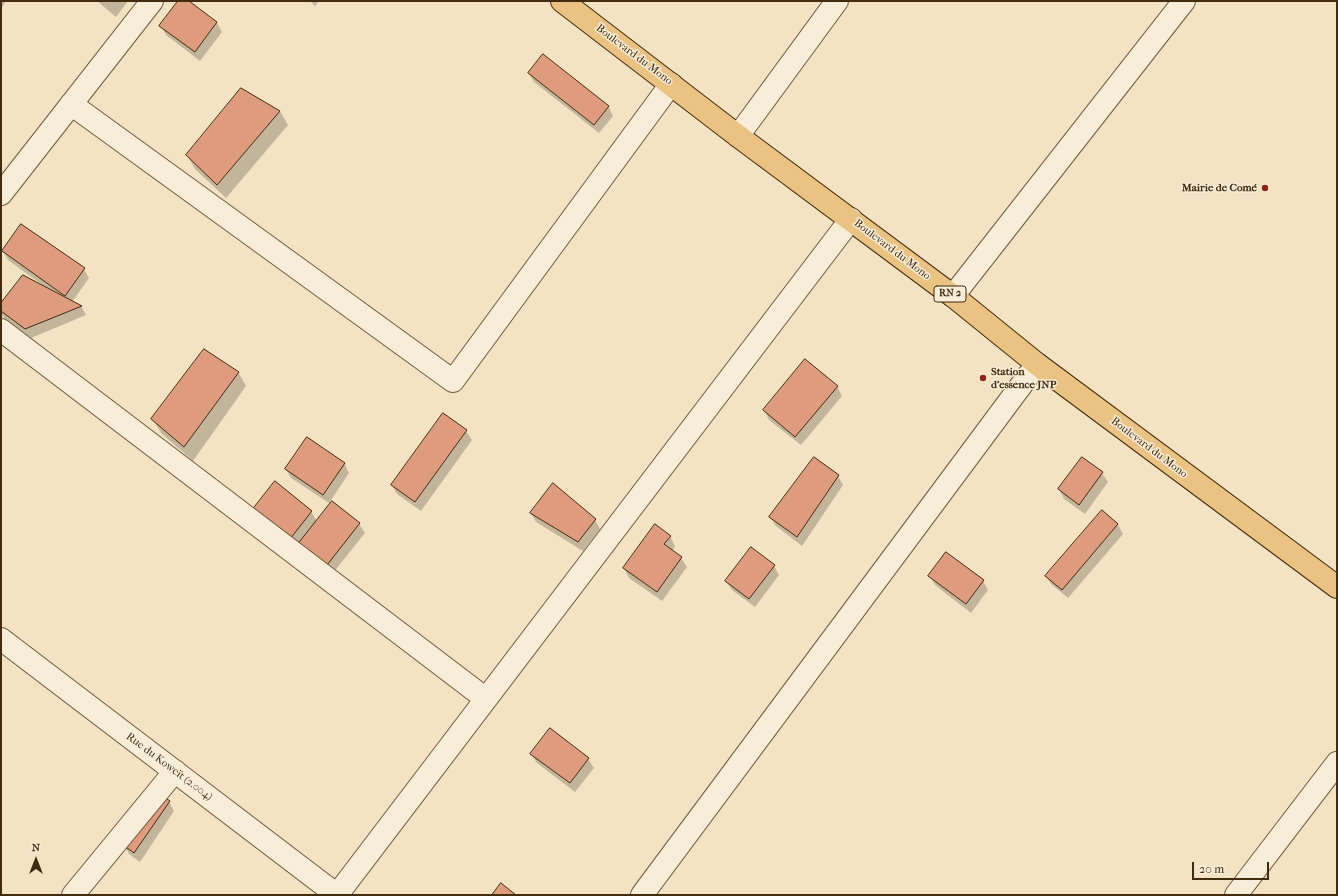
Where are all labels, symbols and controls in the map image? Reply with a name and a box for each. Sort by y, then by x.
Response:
street label: Boulevard du Mono [593,22,675,88]
place label: Mairie de Comé [1182,181,1257,195]
marker: Mairie de Comé [1260,183,1270,193]
street label: Boulevard du Mono [851,217,933,283]
road number: RN 2 [934,286,966,302]
place label: Station d'essence JNP [991,365,1056,391]
marker: Station d'essence JNP [978,373,988,383]
street label: Boulevard du Mono [1108,415,1190,481]
street label: Rue du Koweït (2.004) [123,730,215,804]
north arrow [16,840,56,880]
text: N [32,841,40,854]
scale bar [1194,854,1271,880]
text: 20 m [1199,862,1224,876]

